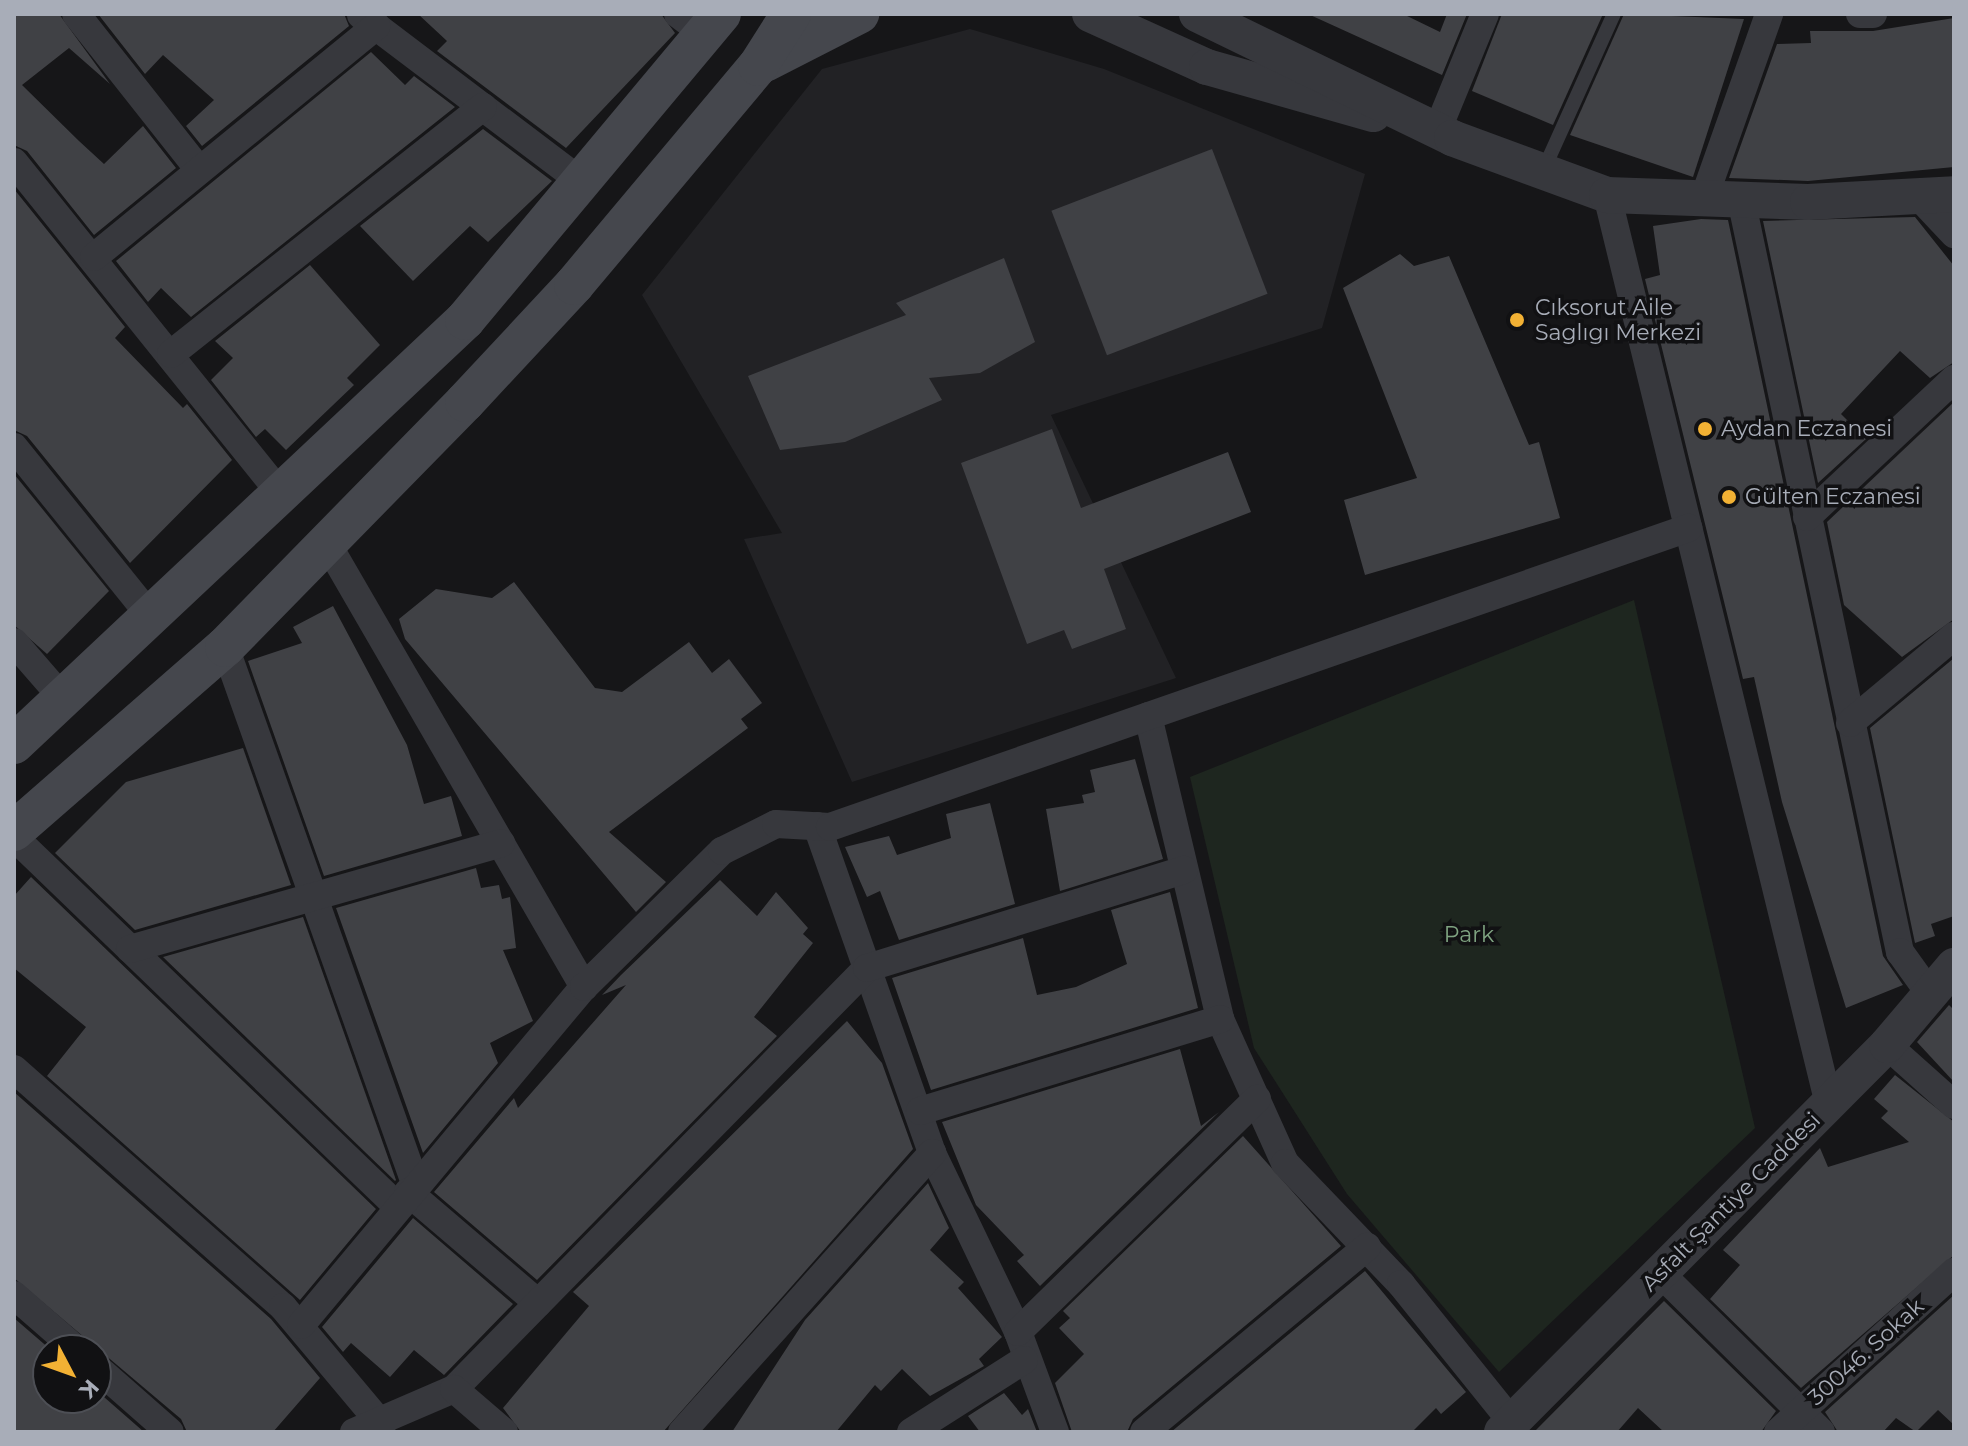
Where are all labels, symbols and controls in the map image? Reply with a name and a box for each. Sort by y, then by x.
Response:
place label: Cıksorut Aile Saglıgı Merkezi [1535,294,1701,346]
marker: Cıksorut Aile Saglıgı Merkezi [1506,309,1528,331]
place label: Aydan Eczanesi [1721,416,1892,442]
marker: Aydan Eczanesi [1696,420,1714,438]
place label: Gülten Eczanesi [1745,484,1921,510]
marker: Gülten Eczanesi [1720,488,1738,506]
park label: Park [1444,922,1494,948]
street label: Asfalt Şantiye Caddesi [1636,1107,1826,1297]
street label: 30046. Sokak [1803,1293,1929,1411]
north arrow [32,1334,112,1414]
text: K [73,1374,105,1404]

